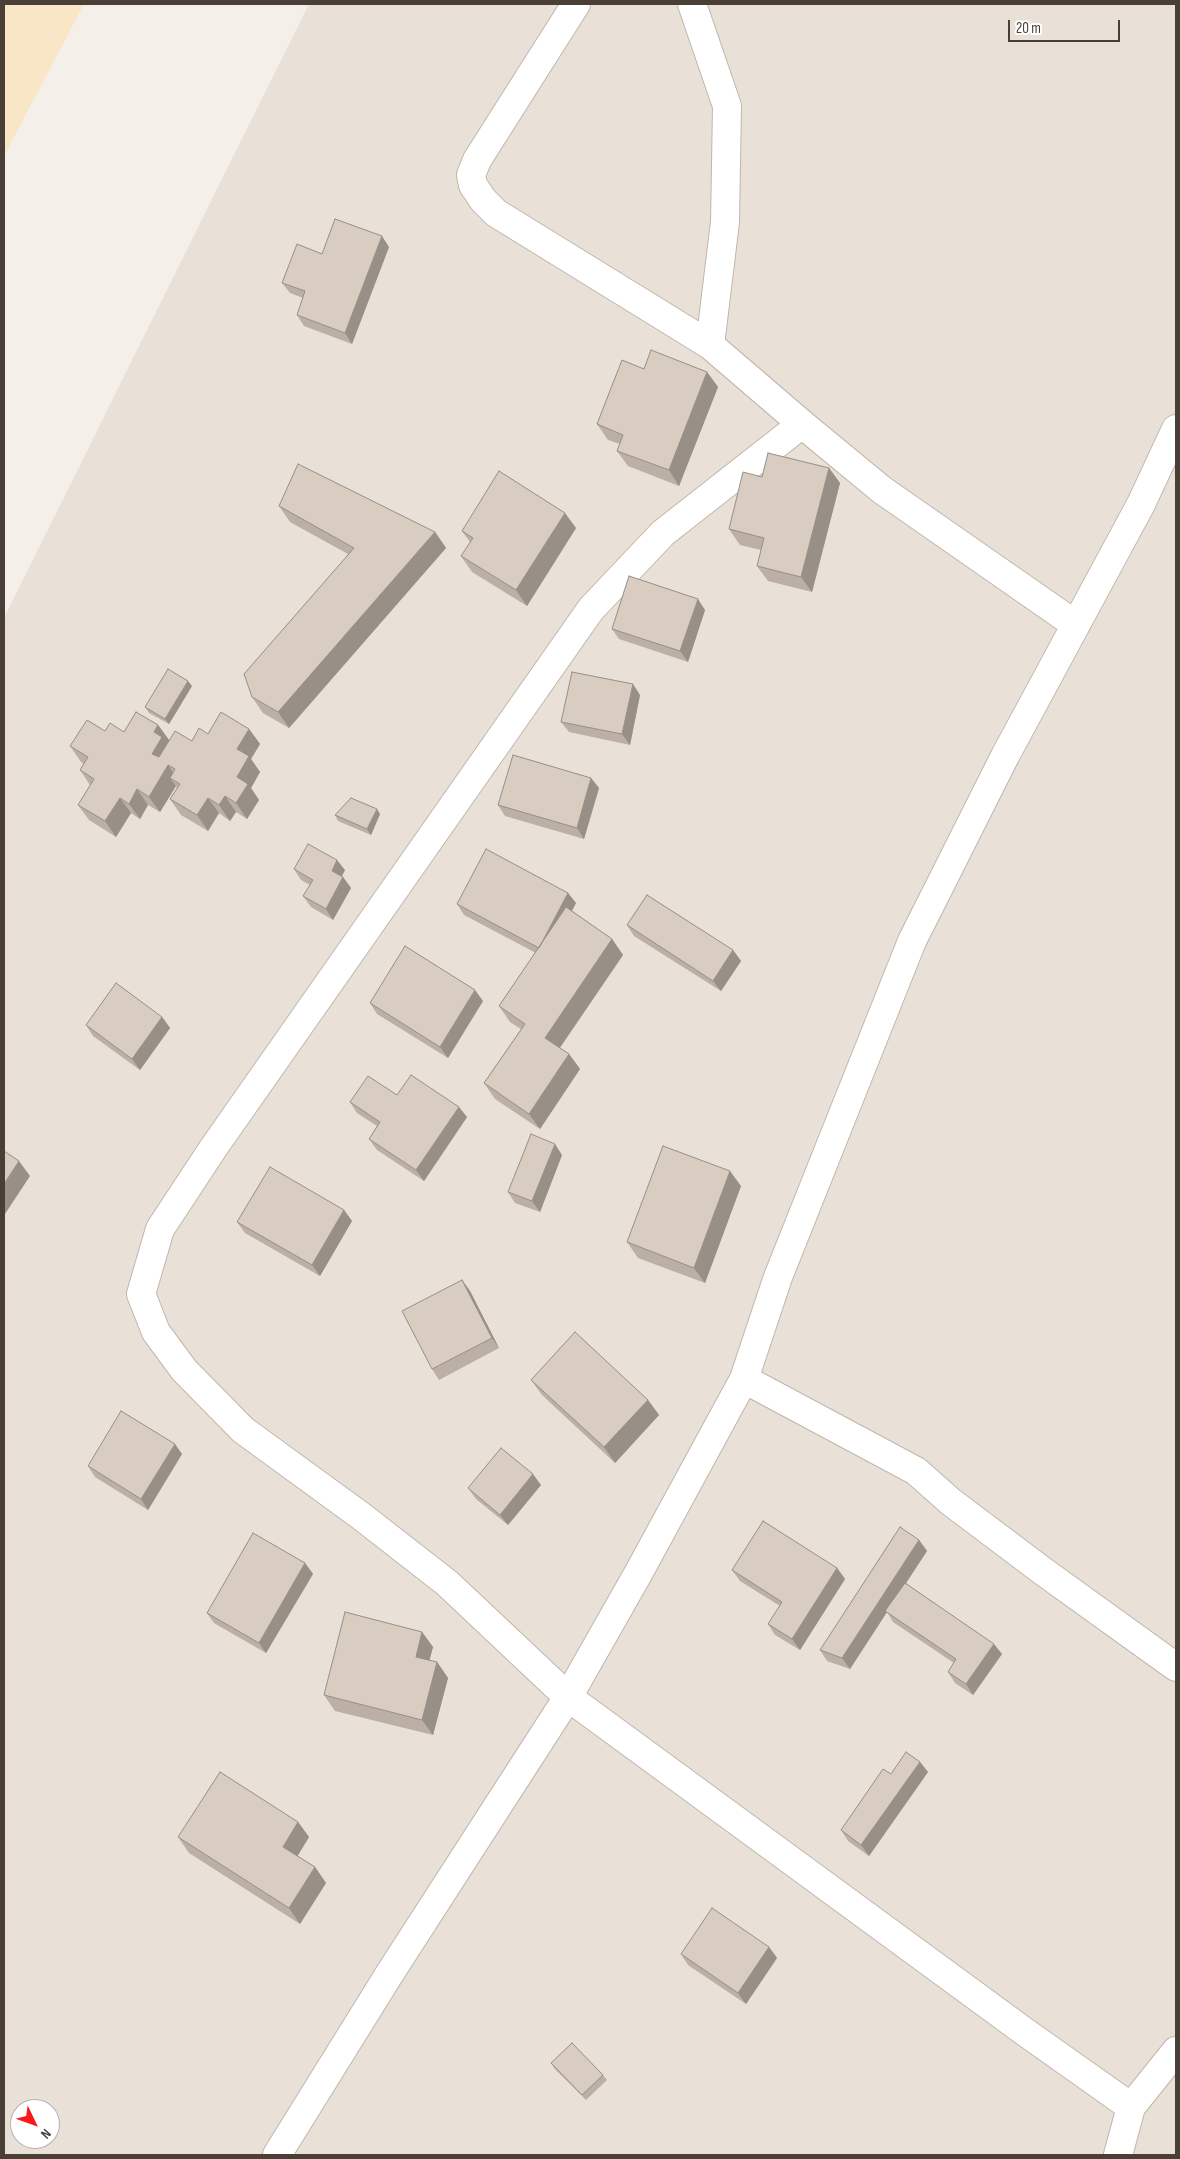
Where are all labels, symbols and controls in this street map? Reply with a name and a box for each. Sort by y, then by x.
scale bar [1010,10,1122,42]
text: 20 m [1016,19,1041,38]
north arrow [10,2099,60,2149]
text: N [37,2125,55,2142]

